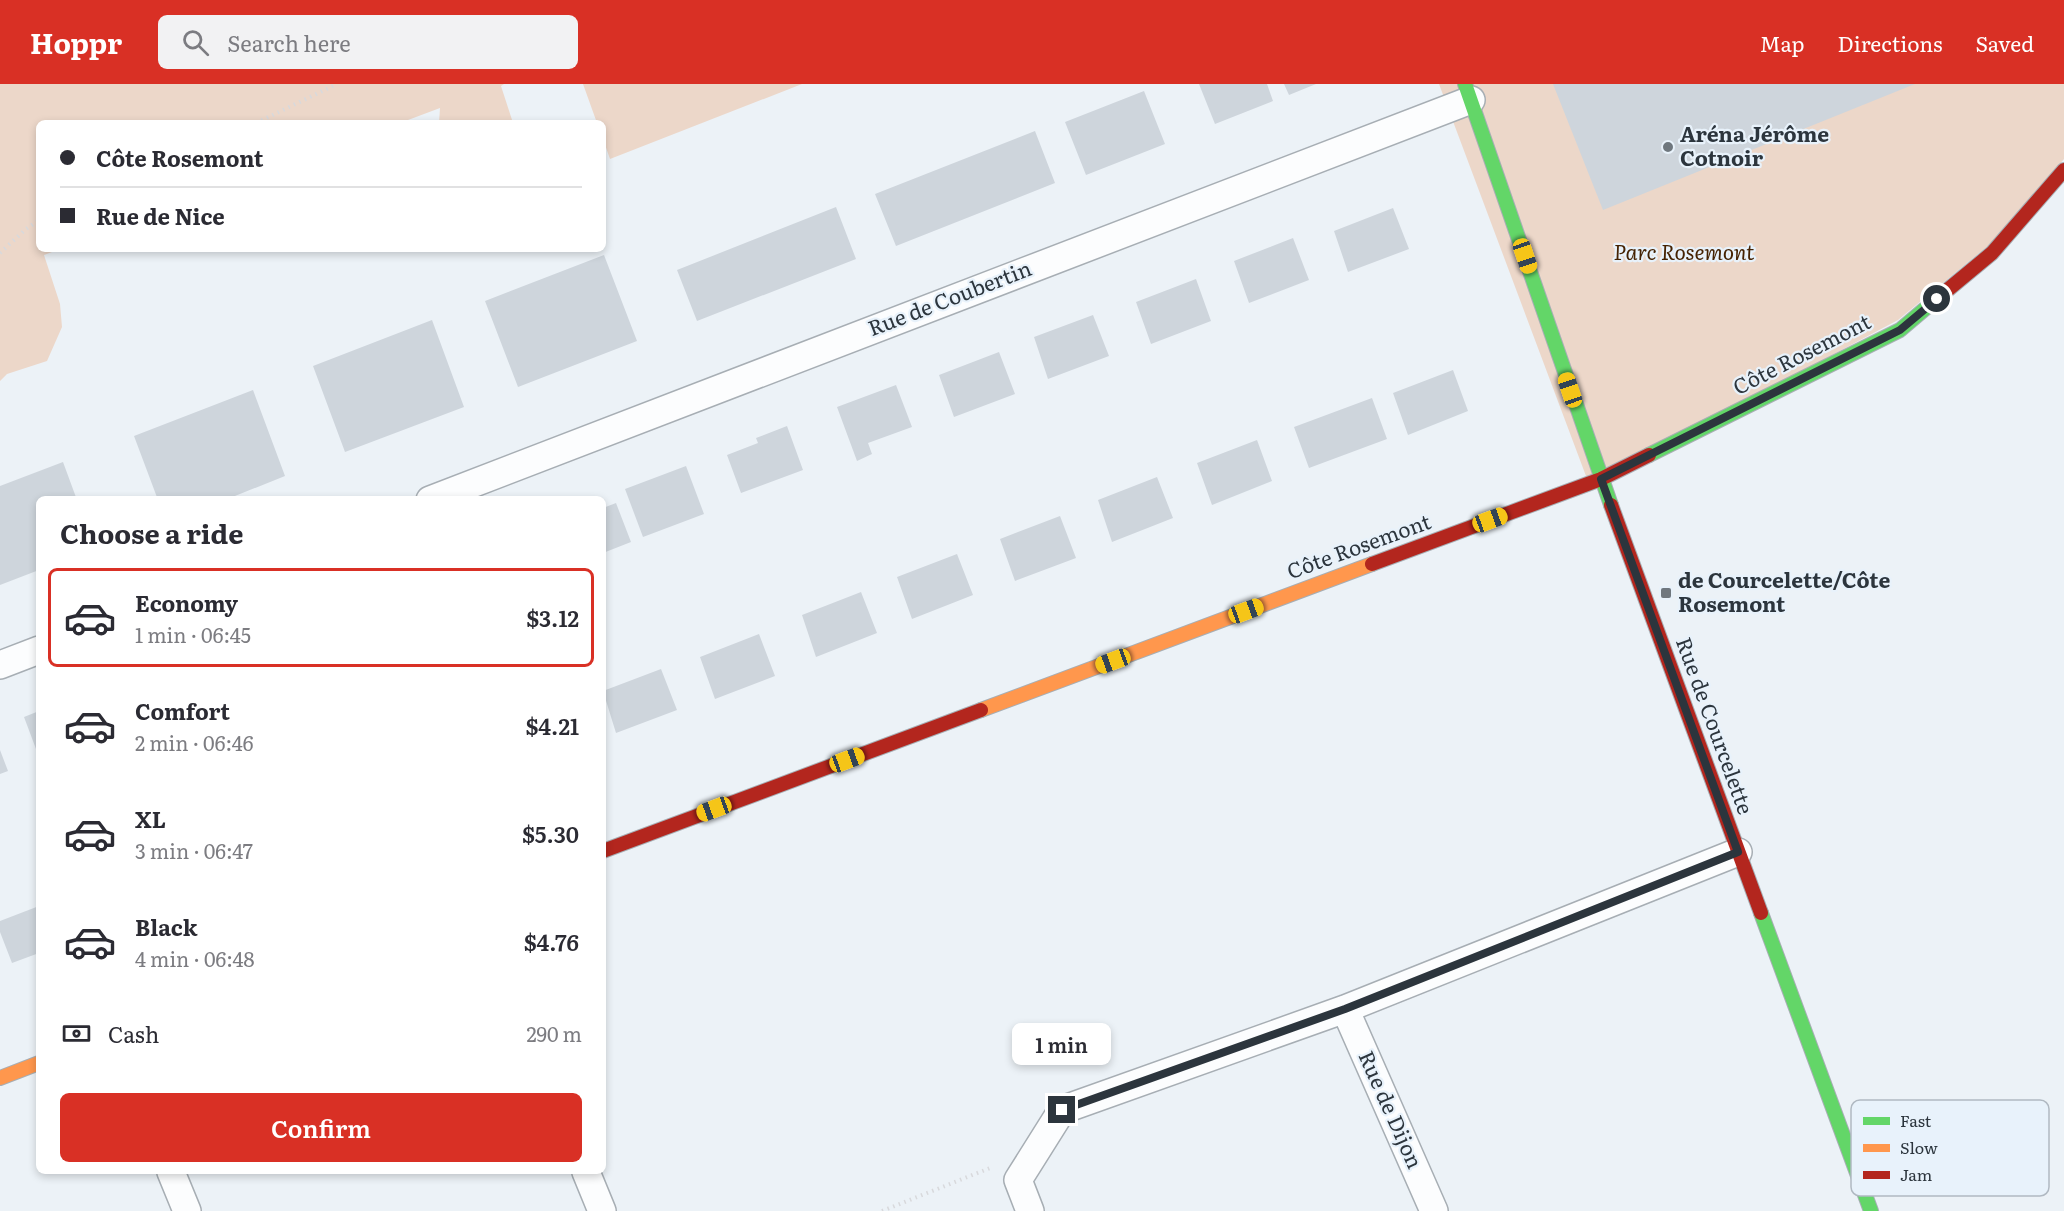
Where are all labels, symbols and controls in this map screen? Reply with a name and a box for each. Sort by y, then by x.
search box [158,15,578,69]
text: Hoppr [30,21,122,63]
icon: search [179,26,212,59]
text: Search here [227,26,351,59]
text: Map [1760,27,1805,58]
text: Directions [1838,27,1943,58]
text: Saved [1976,27,2034,58]
place label: Aréna Jérôme Cotnoir [1680,117,1829,172]
marker: Aréna Jérôme Cotnoir [1661,140,1675,154]
text: Côte Rosemont [96,141,264,174]
text: Rue de Nice [96,199,225,232]
park label: Parc Rosemont [1613,235,1755,266]
car [1511,236,1539,276]
street label: Rue de Coubertin [863,251,1035,342]
route start [1923,285,1950,312]
street label: Côte Rosemont [1727,304,1876,401]
car [1556,370,1584,410]
street label: Côte Rosemont [1282,504,1435,585]
car [1470,505,1510,535]
text: Choose a ride [60,512,243,552]
place label: de Courcelette/Côte Rosemont [1678,563,1890,618]
text: Economy [135,586,238,619]
marker: de Courcelette/Côte Rosemont [1659,586,1673,600]
icon: car [63,591,117,645]
car [1226,596,1266,626]
text: $3.12 [526,601,579,634]
text: 1 min · 06:45 [135,619,251,649]
street label: Rue de Courcelette [1670,632,1763,818]
car [1093,646,1133,676]
text: Comfort [135,694,230,727]
icon: car [63,699,117,753]
text: $4.21 [526,709,579,742]
text: 2 min · 06:46 [135,727,253,757]
car [827,745,867,775]
car [694,794,734,824]
text: XL [135,802,166,835]
icon: car [63,807,117,861]
text: $5.30 [522,817,579,850]
text: 3 min · 06:47 [135,835,253,865]
text: Black [135,910,197,943]
icon: car [63,915,117,969]
text: $4.76 [524,925,579,958]
text: 4 min · 06:48 [135,943,255,973]
icon: cash [60,1017,93,1050]
text: Cash [108,1017,159,1050]
text: 290 m [526,1018,582,1048]
callout: 1 min [1012,1023,1112,1065]
text: 1 min [1035,1029,1088,1059]
street label: Rue de Dijon [1353,1045,1432,1173]
button: Confirm [60,1093,582,1162]
route end [1048,1096,1075,1123]
legend [1851,1100,2049,1196]
text: Fast [1900,1108,1932,1132]
text: Slow [1900,1135,1938,1159]
text: Jam [1900,1162,1933,1186]

